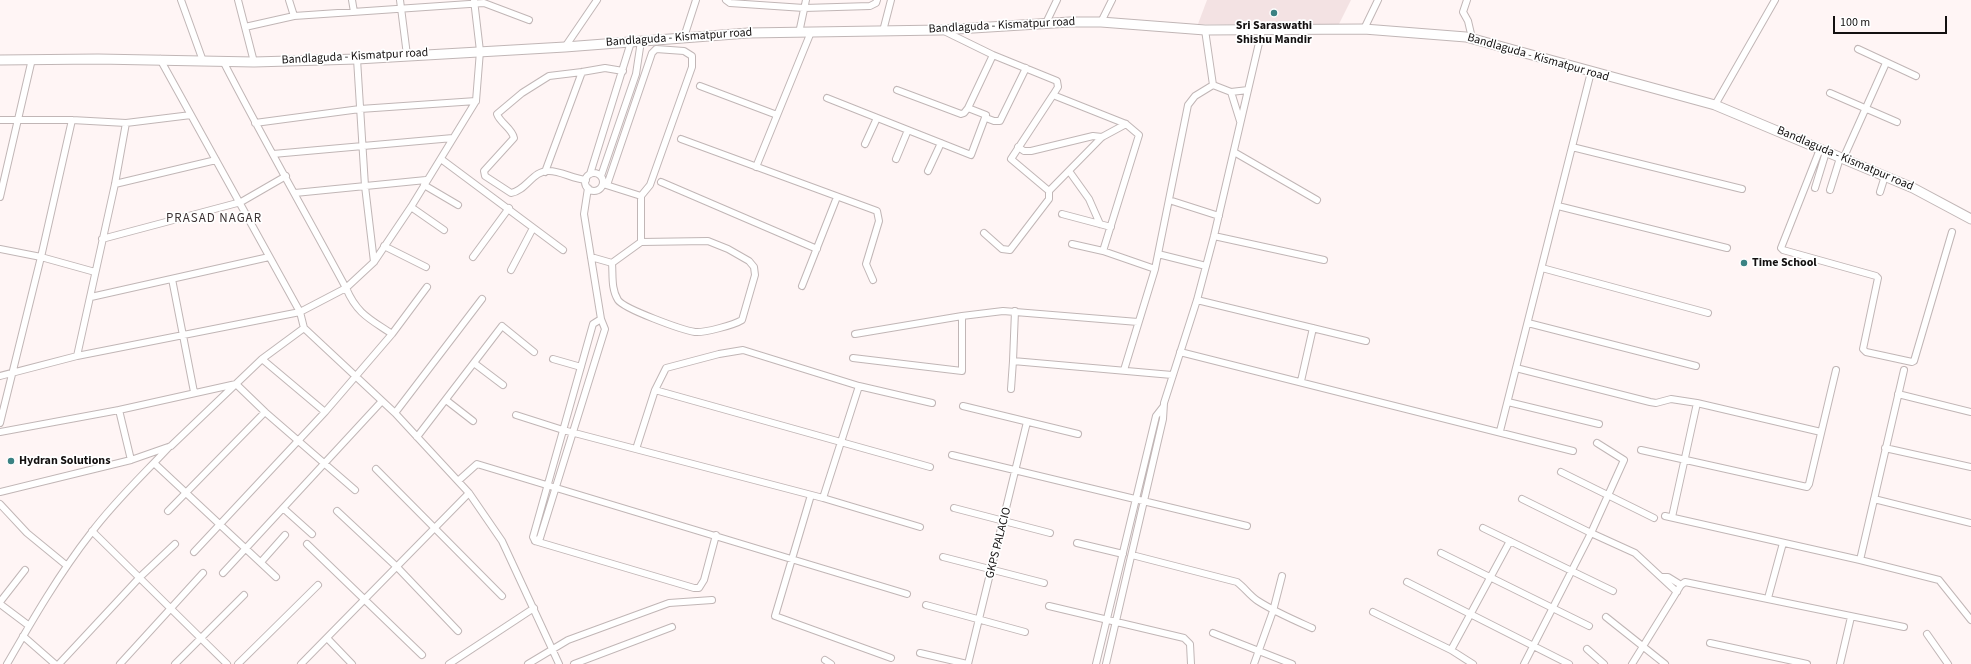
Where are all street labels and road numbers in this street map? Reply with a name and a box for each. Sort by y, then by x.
street label: Bandlaguda - Kismatpur road [928,15,1076,37]
street label: Bandlaguda - Kismatpur road [605,26,753,50]
street label: Bandlaguda - Kismatpur road [1465,31,1611,85]
street label: Bandlaguda - Kismatpur road [281,46,429,68]
street label: Bandlaguda - Kismatpur road [1775,124,1915,194]
street label: GKPS PALACIO [983,506,1015,580]

